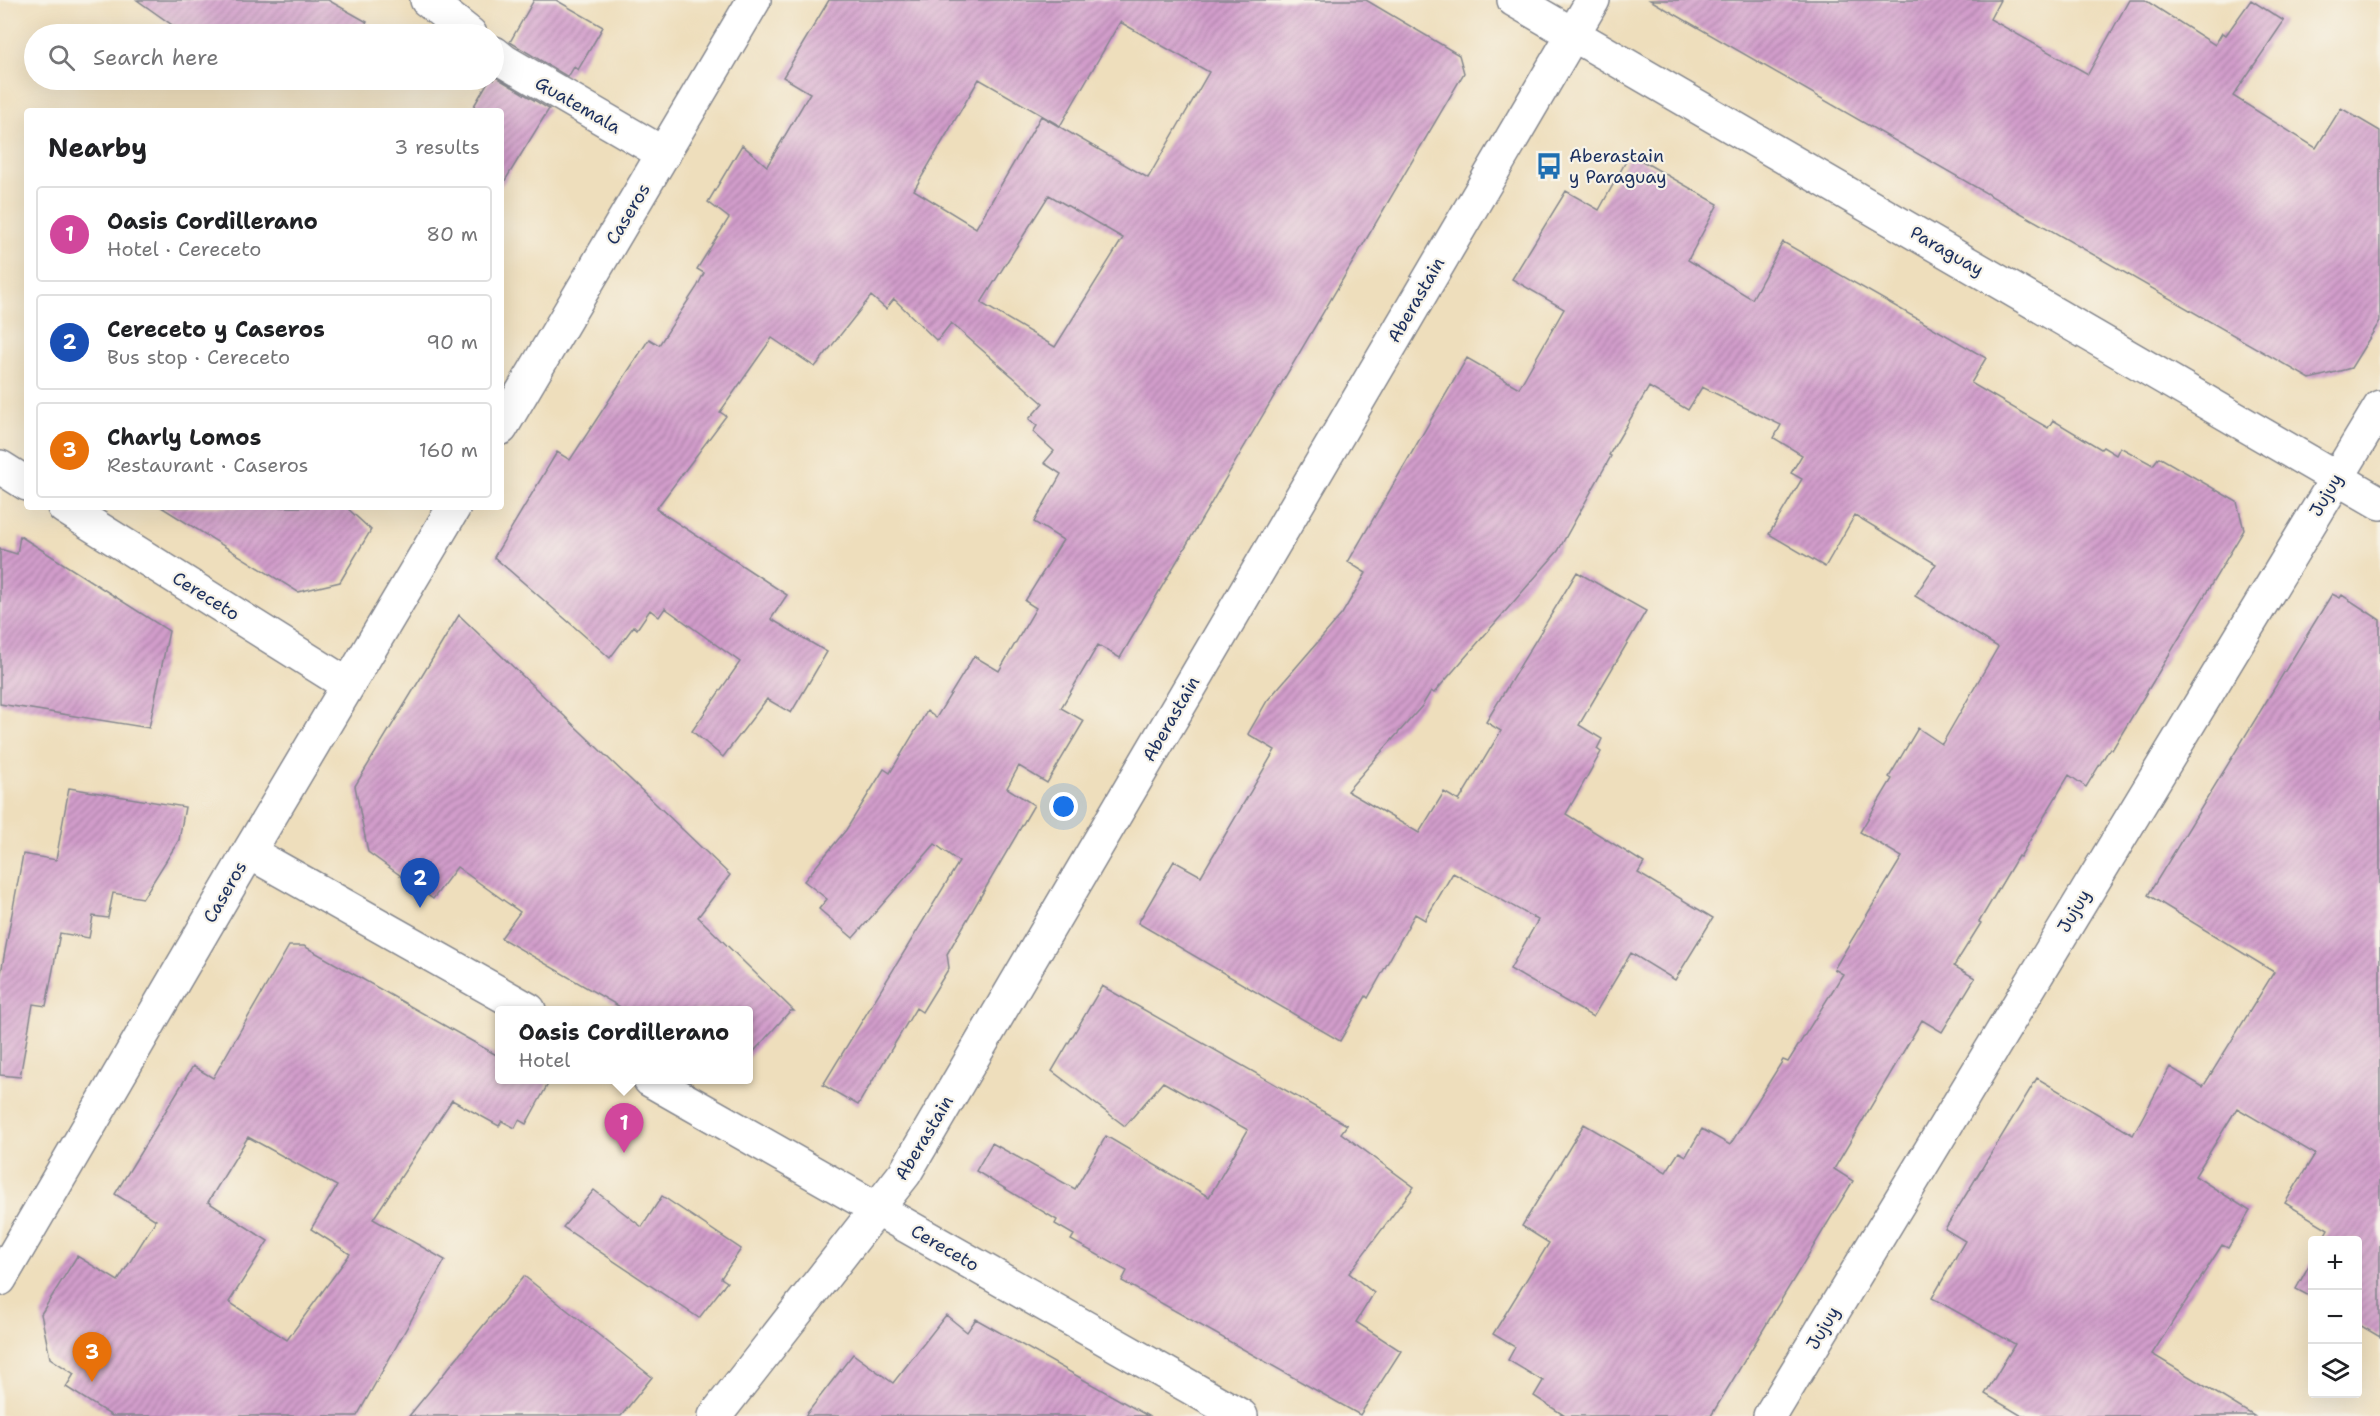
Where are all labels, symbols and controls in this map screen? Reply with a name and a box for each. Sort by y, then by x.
search box [24,24,504,90]
icon: search [45,41,78,74]
text: Search here [93,43,219,72]
street label: Guatemala [531,71,625,139]
text: Nearby [48,130,147,165]
text: 3 results [394,134,480,160]
place label: Aberastain y Paraguay [1569,144,1667,189]
bus stop icon: Aberastain y Paraguay [1534,151,1564,181]
street label: Caseros [600,179,656,249]
text: Oasis Cordillerano [107,207,318,236]
street label: Paraguay [1906,220,1988,282]
text: 1 [65,221,74,247]
text: 80 m [426,221,478,247]
text: Hotel · Cereceto [107,236,261,262]
street label: Aberastain [1382,253,1450,347]
text: Cereceto y Caseros [107,315,325,344]
text: 2 [63,329,77,355]
text: 90 m [426,329,478,355]
text: Bus stop · Cereceto [107,344,290,370]
text: Charly Lomos [107,423,261,452]
text: 3 [63,437,77,463]
text: 160 m [419,437,478,463]
text: Restaurant · Caseros [107,452,308,478]
street label: Jujuy [2304,469,2348,521]
street label: Cereceto [168,566,244,626]
street label: Aberastain [1137,672,1205,766]
your location [1049,792,1078,821]
street label: Caseros [198,857,252,927]
pin: 2 [400,858,440,908]
street label: Jujuy [2052,885,2096,937]
popup [495,1006,753,1084]
text: Oasis Cordillerano [519,1018,729,1047]
text: Hotel [519,1047,570,1073]
street label: Aberastain [889,1091,959,1185]
pin: 1 [604,1104,644,1153]
street label: Cereceto [907,1219,983,1277]
map controls [2308,1236,2362,1398]
button: + [2308,1236,2362,1290]
button: − [2308,1290,2362,1344]
street label: Jujuy [1801,1302,1845,1354]
pin: 3 [72,1332,112,1382]
button: layers [2308,1344,2362,1398]

